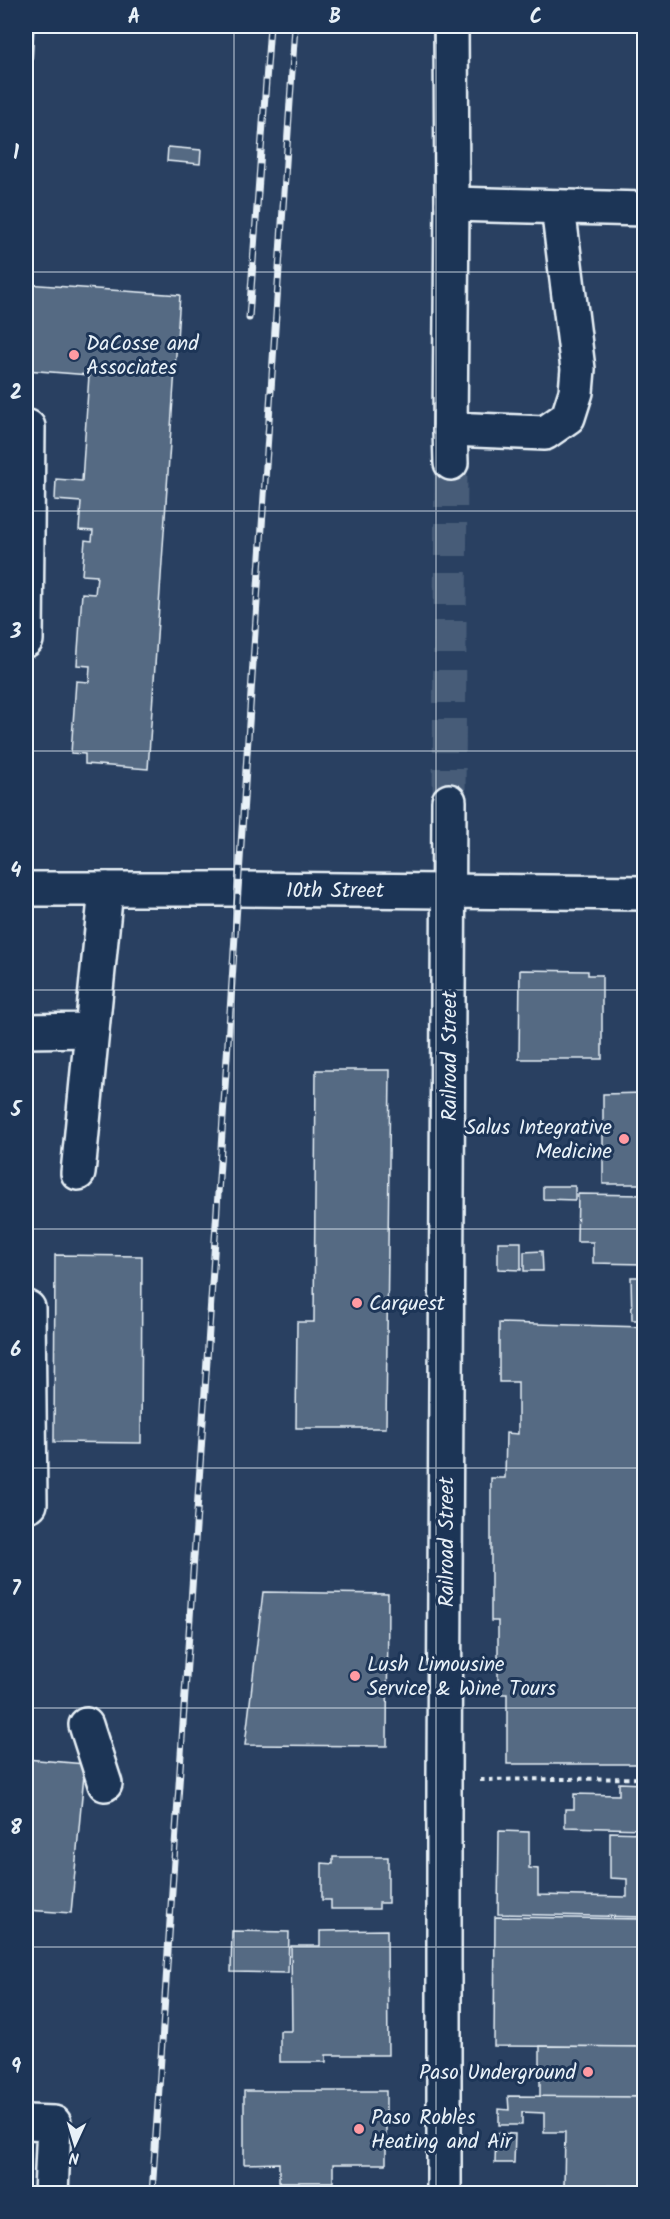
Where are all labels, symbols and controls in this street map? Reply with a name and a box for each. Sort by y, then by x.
text: A [128,2,140,34]
text: B [329,2,341,34]
text: C [530,2,542,34]
text: 1 [13,138,19,170]
place label: DaCosse and Associates [86,328,199,385]
marker: DaCosse and Associates [67,348,81,362]
text: 2 [10,378,22,410]
text: 3 [10,617,22,649]
text: 4 [11,856,22,888]
street label: 10th Street [286,875,385,908]
street label: Railroad Street [434,990,467,1121]
text: 5 [10,1095,23,1127]
place label: Salus Integrative Medicine [465,1112,613,1169]
marker: Salus Integrative Medicine [617,1132,631,1146]
place label: Carquest [369,1288,446,1321]
marker: Carquest [350,1296,364,1310]
text: 6 [11,1335,22,1367]
street label: Railroad Street [431,1476,464,1607]
text: 7 [11,1574,21,1606]
place label: Lush Limousine Service & Wine Tours [367,1649,556,1706]
marker: Lush Limousine Service & Wine Tours [348,1669,362,1683]
text: 8 [10,1813,22,1845]
text: 9 [11,2052,21,2084]
place label: Paso Underground [419,2057,577,2090]
marker: Paso Underground [581,2065,595,2079]
place label: Paso Robles Heating and Air [371,2102,513,2159]
north arrow [45,2114,105,2174]
marker: Paso Robles Heating and Air [352,2122,366,2136]
text: N [68,2145,80,2170]

